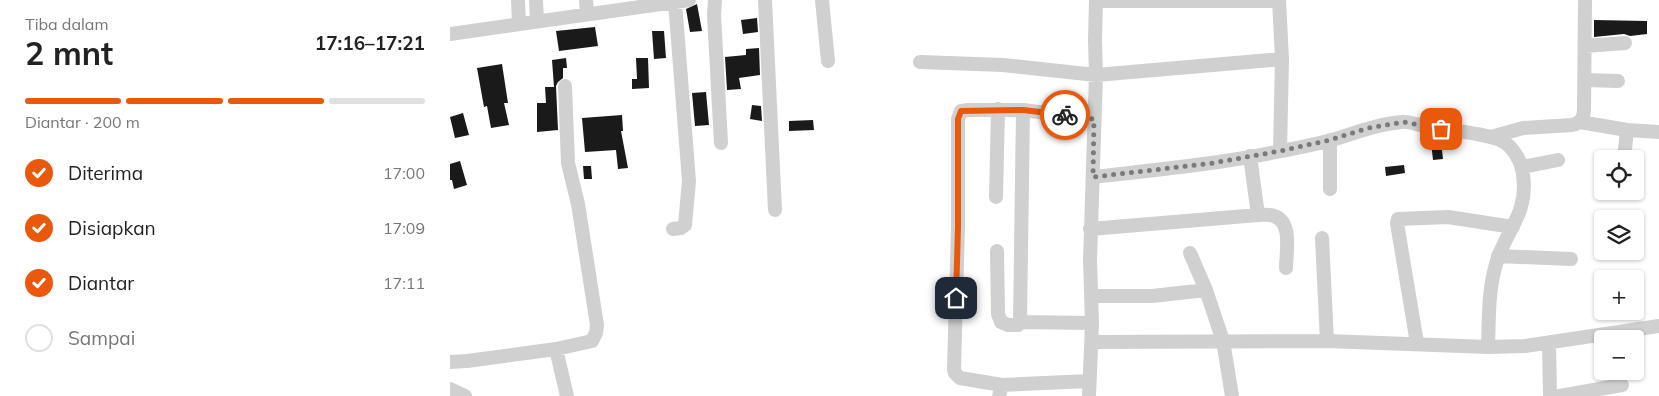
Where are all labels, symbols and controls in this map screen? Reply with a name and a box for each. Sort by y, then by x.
text: Tiba dalam [25,14,109,34]
text: 17:16–17:21 [315,31,425,55]
text: 2 mnt [25,33,113,73]
courier [1040,90,1090,140]
icon: bike [1051,101,1079,129]
pin [1420,108,1462,150]
text: Diantar · 200 m [25,112,140,132]
icon: bag [1427,115,1455,143]
map controls [1594,150,1644,380]
button: locate [1594,150,1644,200]
icon: check [25,159,53,187]
text: Diterima [68,161,143,185]
text: 17:00 [383,163,425,183]
button: layers [1594,210,1644,260]
icon: check [25,214,53,242]
text: Disiapkan [68,216,156,240]
text: 17:09 [383,218,425,238]
icon: check [25,269,53,297]
button: + [1594,270,1644,320]
text: Diantar [68,271,134,295]
text: 17:11 [383,273,425,293]
pin [935,277,977,319]
icon: home [942,284,970,312]
text: Sampai [68,326,135,350]
button: − [1594,330,1644,380]

